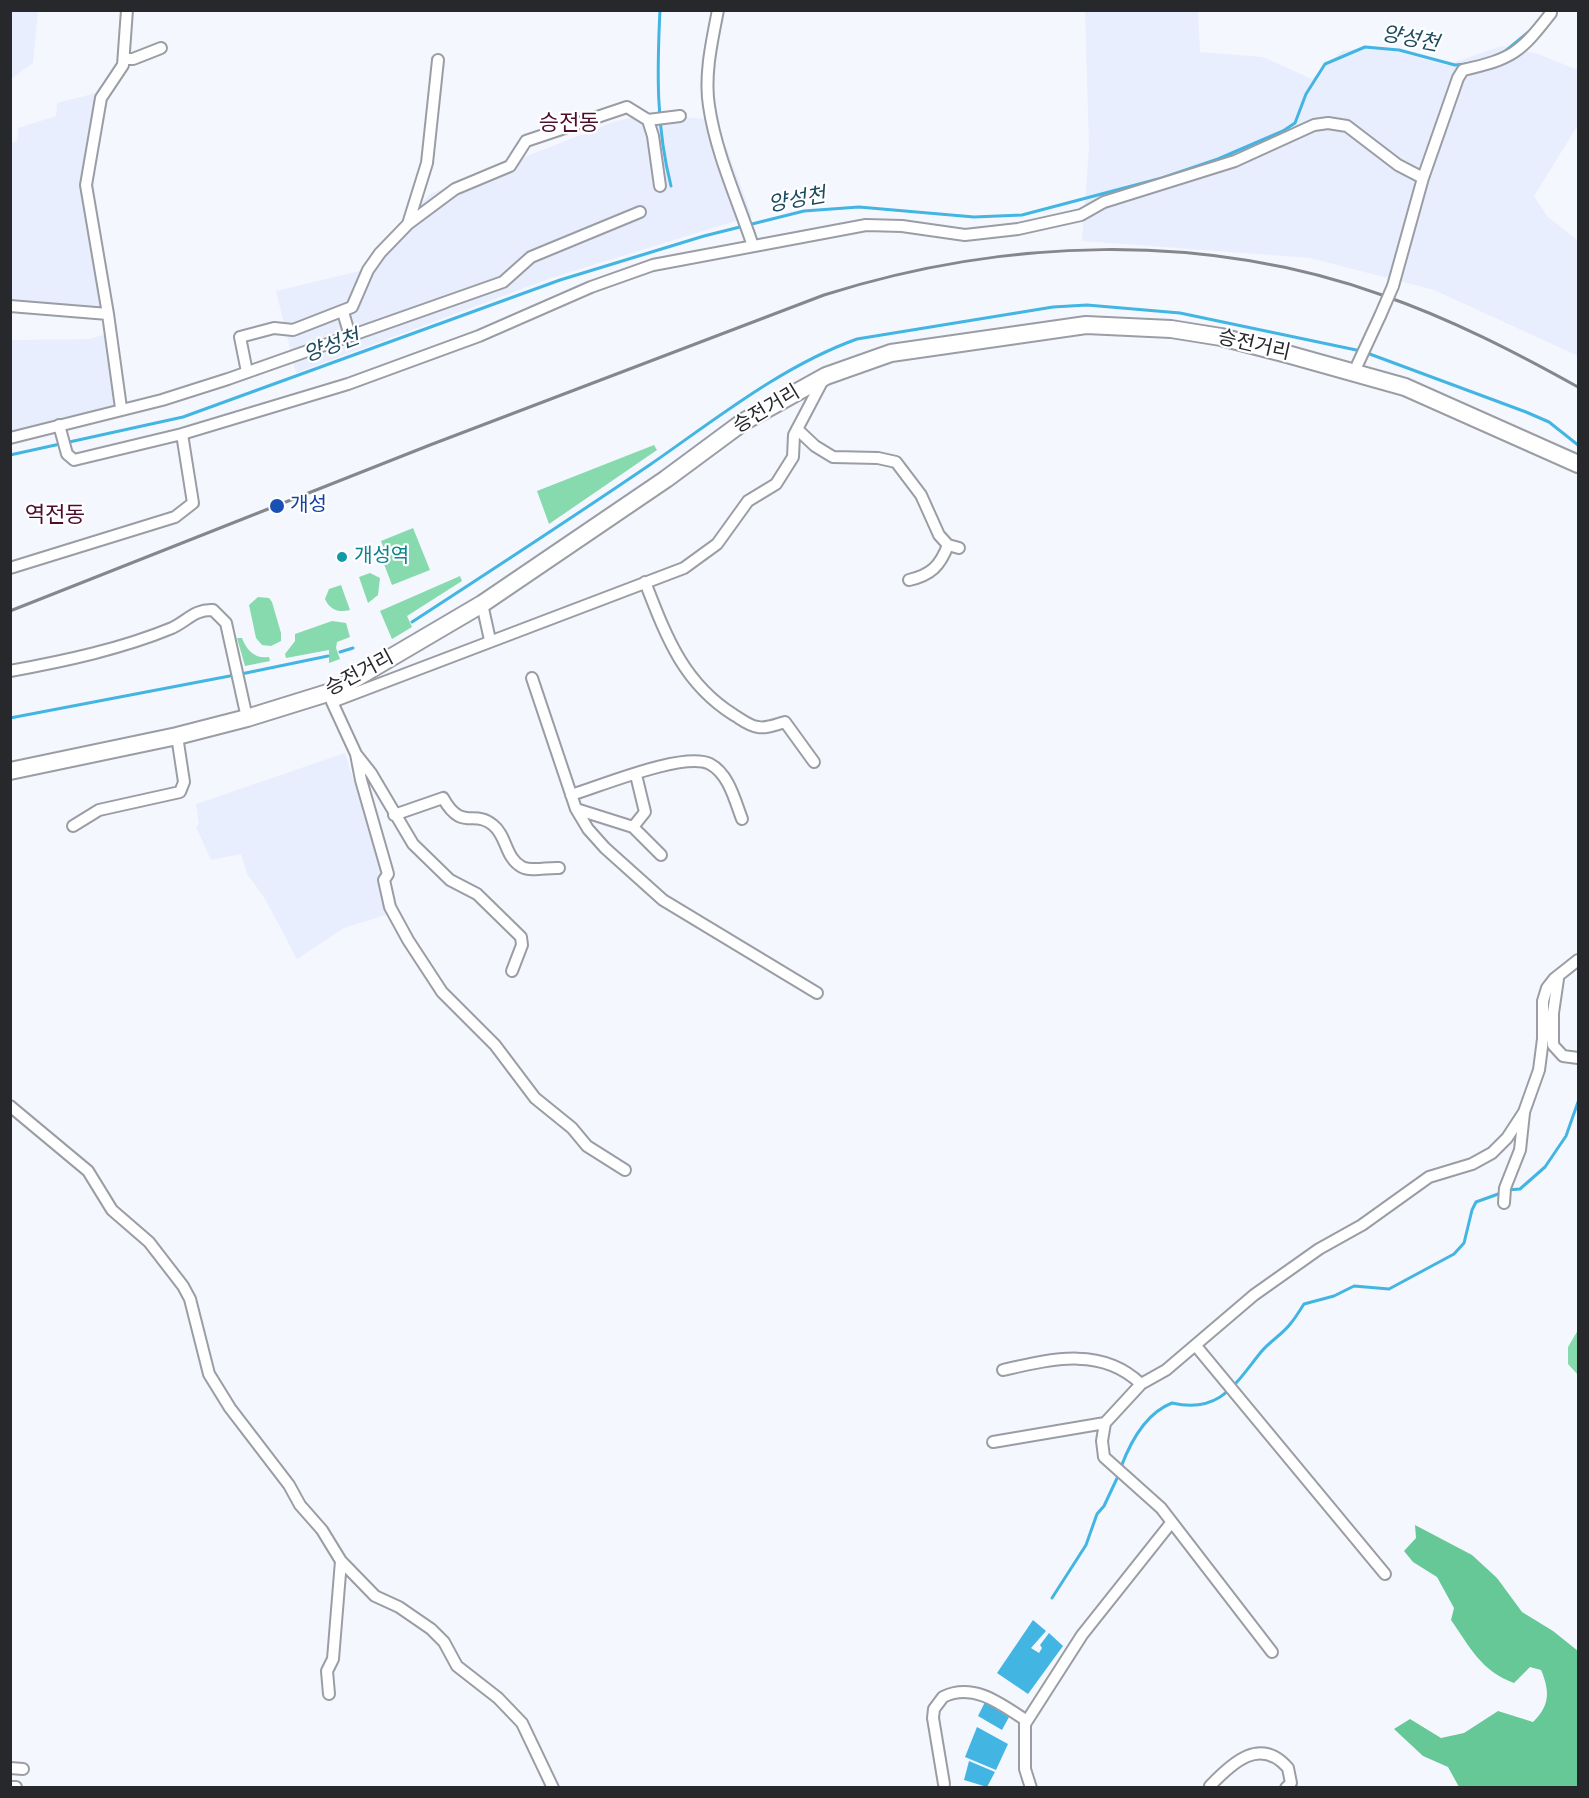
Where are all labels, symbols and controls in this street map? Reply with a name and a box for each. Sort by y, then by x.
water label: 양성천 [1379,22,1441,58]
district label: 승전동 [539,111,599,137]
water label: 양성천 [766,184,828,218]
water label: 양성천 [300,325,364,369]
street label: 승전거리 [1215,326,1293,366]
street label: 승전거리 [729,381,805,439]
place label: 개성 [290,494,327,518]
marker: 개성 [268,497,286,515]
district label: 역전동 [25,503,85,529]
place label: 개성역 [354,545,409,569]
marker: 개성역 [335,550,349,564]
street label: 승전거리 [322,646,398,702]

